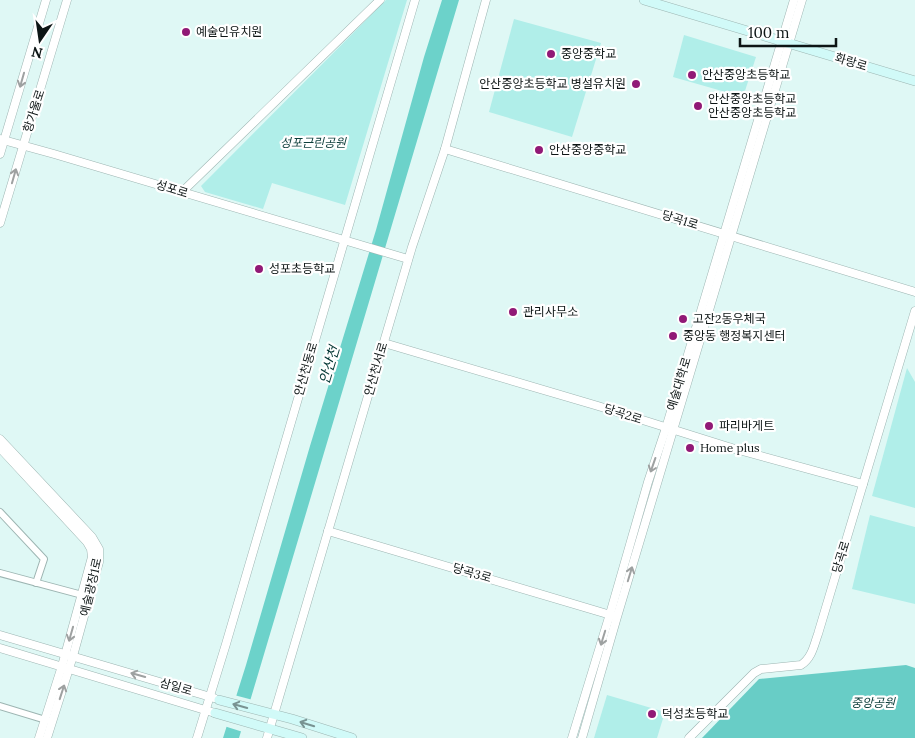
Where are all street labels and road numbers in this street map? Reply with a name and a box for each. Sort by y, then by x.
street label: 화랑로 [833,50,869,74]
street label: 항가울로 [20,88,47,134]
street label: 성포로 [154,177,190,201]
street label: 당곡1로 [660,207,700,232]
street label: 안산천동로 [291,340,320,397]
street label: 안산천서로 [361,340,390,397]
street label: 예술대학로 [663,355,694,412]
street label: 당곡2로 [602,400,644,427]
street label: 당곡로 [829,539,853,575]
street label: 예술광장1로 [77,556,105,618]
street label: 당곡3로 [451,560,493,585]
street label: 삼일로 [158,675,194,698]

